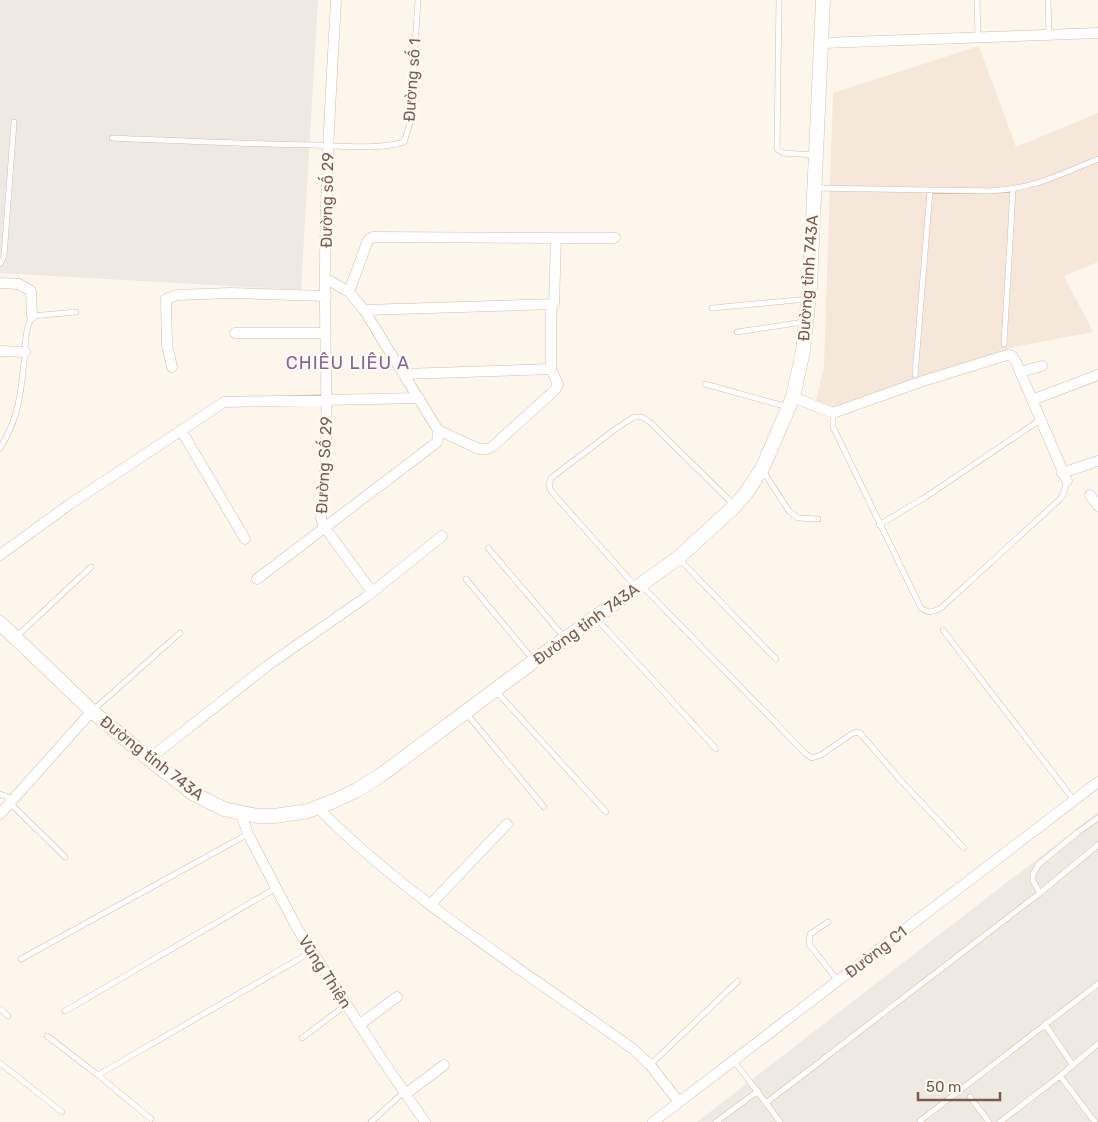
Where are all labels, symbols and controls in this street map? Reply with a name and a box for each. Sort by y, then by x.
street label: Đường số 1 [398,38,424,122]
street label: Đường số 29 [315,152,337,248]
street label: Đường tỉnh 743A [794,214,822,342]
district label: CHIÊU LIÊU A [286,352,410,374]
street label: Đường Số 29 [311,416,336,514]
street label: Đường tỉnh 743A [529,579,643,669]
street label: Đường tỉnh 743A [96,712,208,805]
street label: Đường C1 [841,922,911,982]
street label: Vũng Thiện [294,932,356,1012]
scale bar [918,1070,1000,1102]
text: 50 m [926,1078,961,1096]

